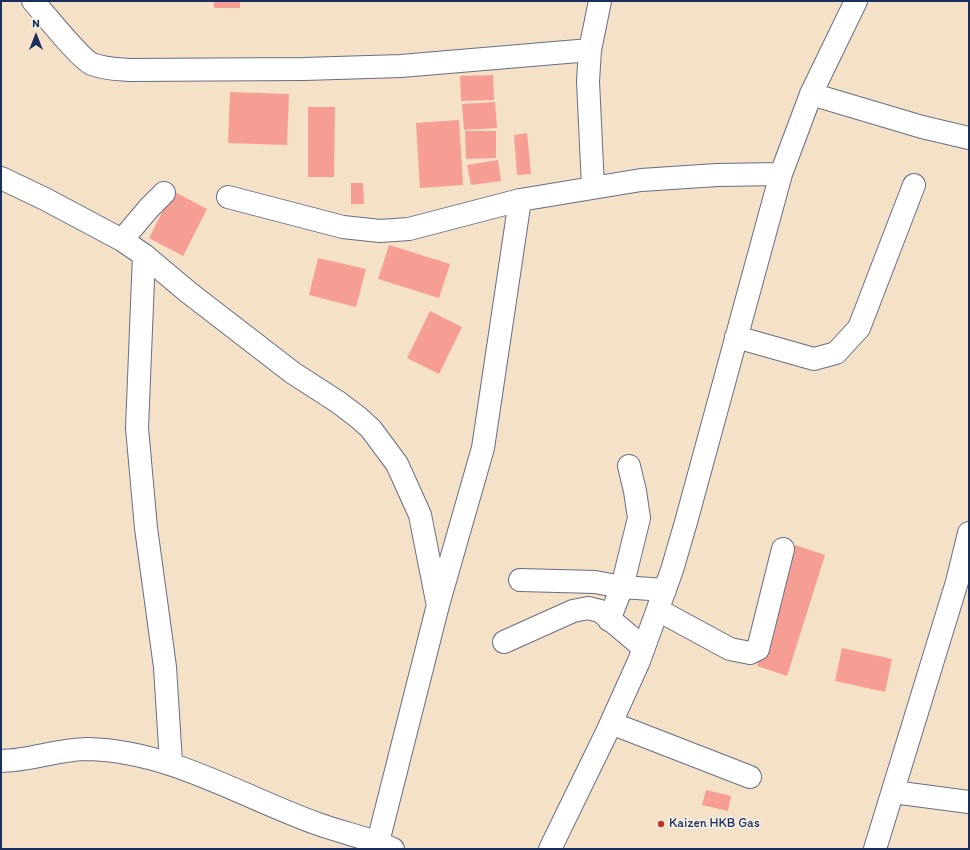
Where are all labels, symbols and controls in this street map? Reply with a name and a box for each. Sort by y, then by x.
north arrow [16,16,56,56]
text: N [32,17,40,30]
place label: Kaizen HKB Gas [669,816,760,832]
marker: Kaizen HKB Gas [656,819,666,829]

